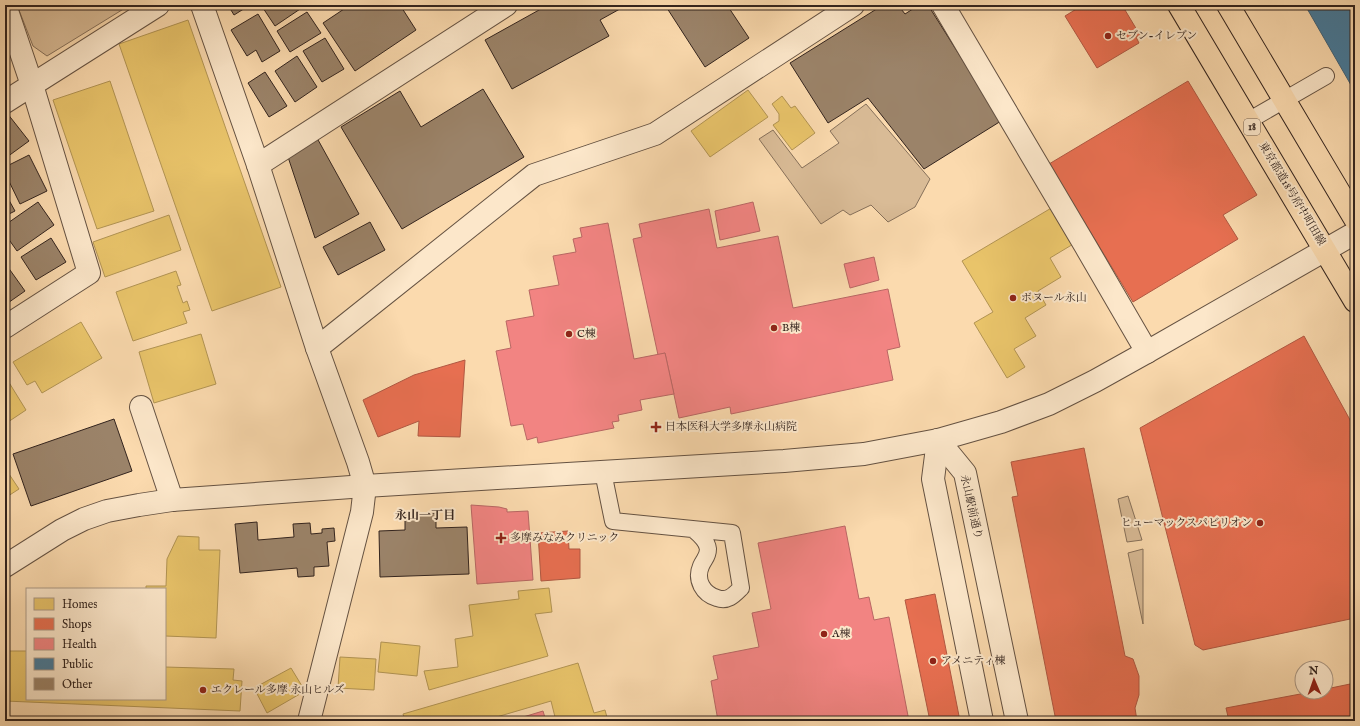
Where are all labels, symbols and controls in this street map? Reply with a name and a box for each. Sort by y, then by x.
place label: セブン-イレブン [1116,29,1197,43]
marker: セブン-イレブン [1103,31,1113,41]
road number: 18 [1244,119,1260,135]
street label: 東京都道18号府中町田線 [1256,140,1328,248]
place label: ボヌール永山 [1021,291,1087,305]
marker: ボヌール永山 [1008,293,1018,303]
place label: B棟 [782,321,800,335]
marker: B棟 [769,323,779,333]
place label: C棟 [577,327,596,341]
marker: C棟 [564,329,574,339]
place label: 日本医科大学多摩永山病院 [665,420,797,434]
marker: 日本医科大学多摩永山病院 [650,421,662,433]
street label: 永山駅前通り [957,473,985,541]
district label: 永山一丁目 [395,508,455,523]
place label: ヒューマックスパビリオン [1121,516,1252,530]
marker: ヒューマックスパビリオン [1255,518,1265,528]
place label: 多摩みなみクリニック [510,531,619,545]
marker: 多摩みなみクリニック [495,532,507,544]
legend [26,588,166,700]
text: Homes [62,597,98,612]
text: Shops [62,617,92,633]
place label: A棟 [831,627,850,641]
marker: A棟 [819,629,829,639]
text: Health [62,637,97,652]
place label: アメニティ棟 [941,654,1005,668]
marker: アメニティ棟 [928,656,938,666]
text: Public [62,657,93,672]
north arrow [1294,660,1334,700]
text: N [1308,664,1319,678]
text: Other [62,677,93,692]
place label: エクレール多摩 永山ヒルズ [211,683,345,697]
marker: エクレール多摩 永山ヒルズ [198,685,208,695]

